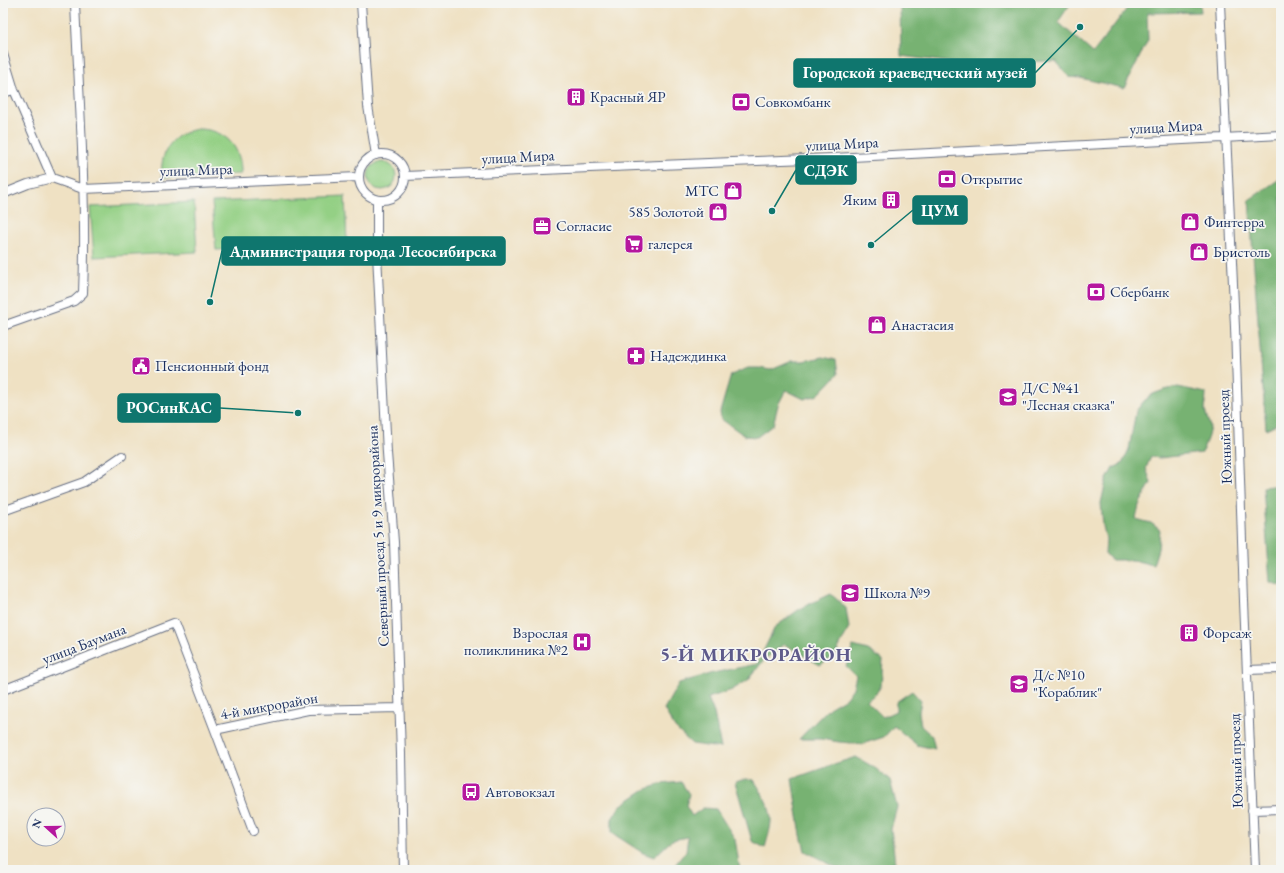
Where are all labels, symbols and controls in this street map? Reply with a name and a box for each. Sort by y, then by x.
callout: Городской краеведческий музей [794,59,1035,87]
text: Городской краеведческий музей [803,62,1028,83]
building icon: Красный ЯР [565,86,587,108]
place label: Красный ЯР [590,87,666,106]
bank icon: Совкомбанк [730,91,752,113]
place label: Совкомбанк [755,92,831,111]
street label: улица Мира [1129,115,1203,138]
street label: улица Мира [805,132,879,155]
street label: улица Мира [481,145,555,168]
callout: СДЭК [796,156,856,184]
street label: улица Мира [159,159,233,180]
text: СДЭК [804,160,849,181]
bank icon: Открытие [936,168,958,190]
place label: Открытие [961,169,1023,188]
shop icon: МТС [722,180,744,202]
place label: МТС [685,181,719,200]
building icon: Яким [880,189,902,211]
place label: Яким [841,190,878,209]
callout: ЦУМ [913,196,967,224]
text: ЦУМ [921,200,959,221]
shop icon: 585 Золотой [707,201,729,223]
place label: 585 Золотой [629,202,704,221]
shop icon: Финтерра [1179,211,1201,233]
place label: Финтерра [1204,212,1264,231]
office icon: Согласие [531,215,553,237]
place label: Согласие [556,216,612,235]
supermarket icon: галерея [623,233,645,255]
place label: галерея [648,234,693,253]
callout: Администрация города Лесосибирска [222,237,505,265]
text: Администрация города Лесосибирска [229,241,497,262]
shop icon: Бристоль [1188,241,1210,263]
place label: Бристоль [1213,242,1270,261]
bank icon: Сбербанк [1085,281,1107,303]
place label: Сбербанк [1110,282,1169,301]
shop icon: Анастасия [866,314,888,336]
place label: Анастасия [890,315,954,334]
pharmacy icon: Надеждинка [625,345,647,367]
place label: Надеждинка [650,346,727,365]
public building icon: Пенсионный фонд [130,355,152,377]
place label: Пенсионный фонд [155,356,269,375]
place label: Д/С №41 "Лесная сказка" [1022,378,1115,414]
school or university icon: Д/С №41 "Лесная сказка" [997,386,1019,408]
street label: Южный проезд [1213,389,1236,485]
callout: РОСинКАС [118,394,220,422]
text: РОСинКАС [126,397,212,418]
street label: Северный проезд 5 и 9 микрорайона [362,425,393,647]
school or university icon: Школа №9 [839,582,861,604]
place label: Школа №9 [864,583,930,602]
street label: улица Баумана [39,619,128,668]
building icon: Форсаж [1178,622,1200,644]
place label: Взрослая поликлиника №2 [464,623,569,659]
place label: Форсаж [1203,623,1252,642]
hospital icon: Взрослая поликлиника №2 [571,631,593,653]
district label: 5-Й МИКРОРАЙОН [660,642,852,667]
place label: Д/с №10 "Кораблик" [1033,665,1102,701]
school or university icon: Д/с №10 "Кораблик" [1008,673,1030,695]
street label: 4-й микрорайон [219,688,319,723]
street label: Южный проезд [1224,713,1247,809]
bus stop icon: Автовокзал [460,781,482,803]
place label: Автовокзал [484,782,555,801]
north arrow [26,807,66,847]
text: N [29,817,45,830]

